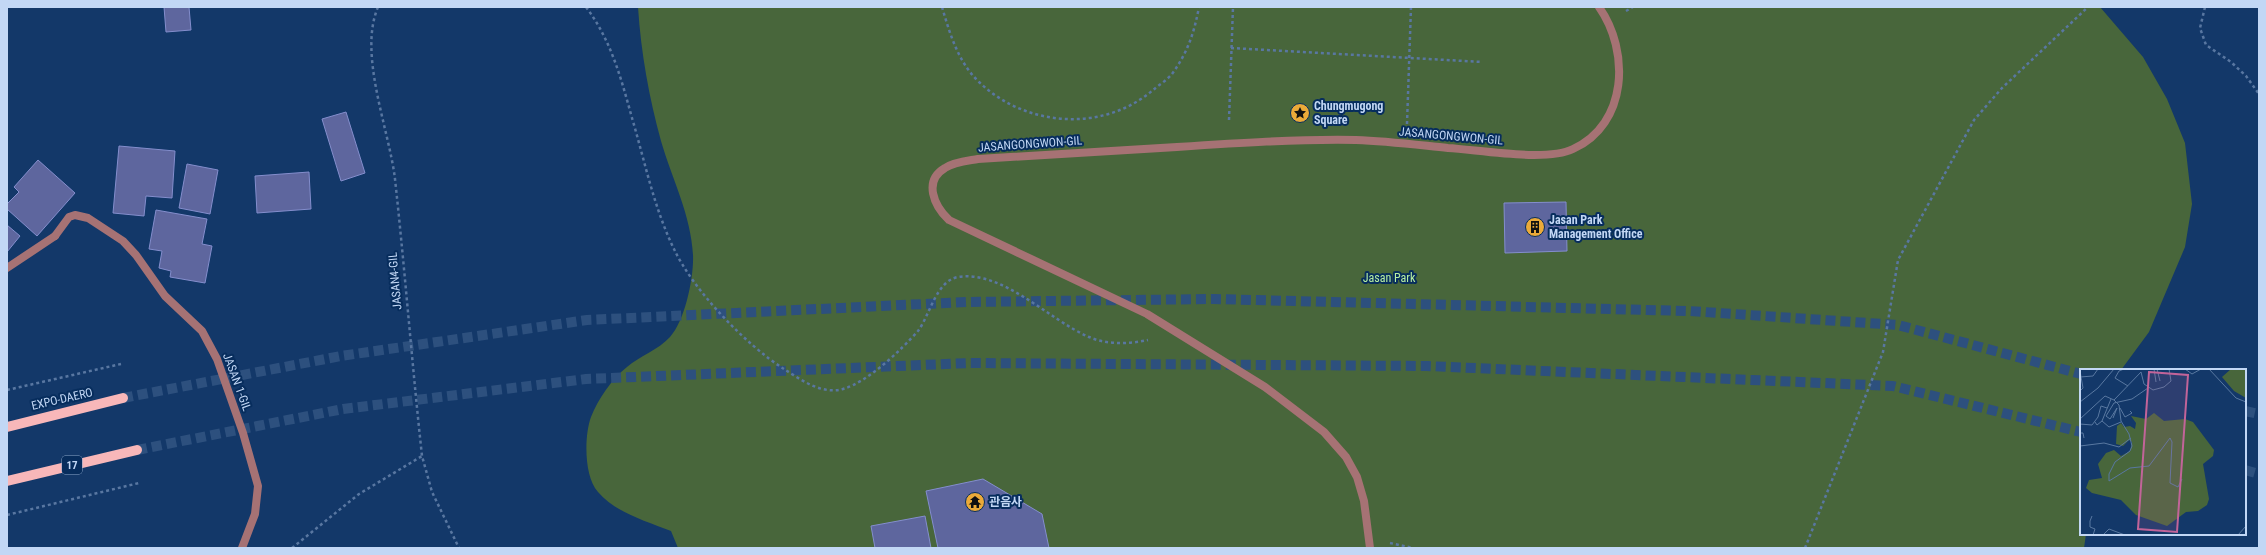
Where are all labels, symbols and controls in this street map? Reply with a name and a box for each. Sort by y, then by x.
place label: Chungmugong Square [1314,99,1383,127]
place icon: Chungmugong Square [1289,102,1311,124]
street label: JASANGONGWON-GIL [1398,124,1504,148]
street label: JASANGONGWON-GIL [977,133,1083,155]
place label: Jasan Park Management Office [1549,213,1643,241]
building icon: Jasan Park Management Office [1524,216,1546,238]
street label: JASAN4-GIL [385,251,404,310]
park label: Jasan Park [1363,271,1416,285]
street label: JASAN 1-GIL [220,351,254,413]
inset map [2080,369,2246,535]
street label: EXPO-DAERO [30,385,94,413]
road number: 17 [62,456,82,474]
temple icon: 관음사 [964,491,986,513]
place label: 관음사 [989,495,1022,509]

